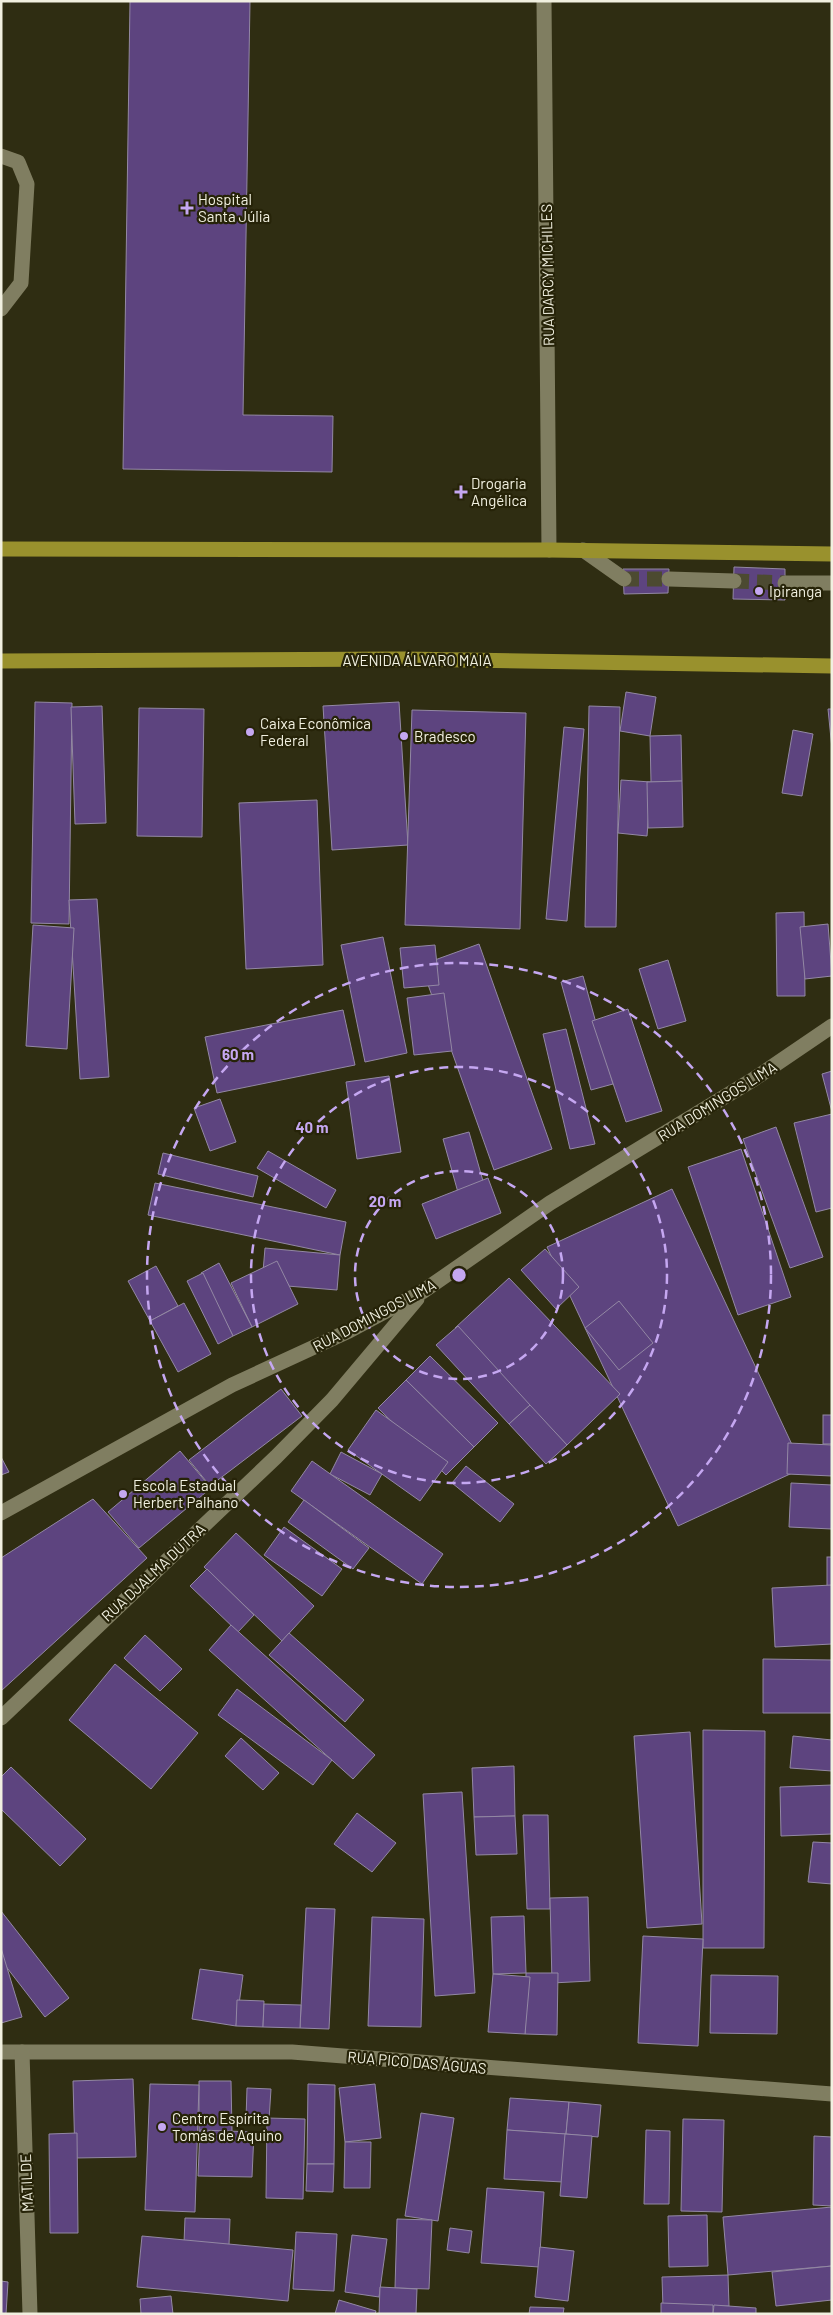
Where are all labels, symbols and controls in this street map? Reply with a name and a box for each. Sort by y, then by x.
place label: Hospital Santa Júlia [198,190,270,225]
marker: Hospital Santa Júlia [180,201,194,215]
street label: RUA DARCY MICHILES [537,204,557,346]
place label: Drogaria Angélica [471,474,527,509]
marker: Drogaria Angélica [455,486,467,498]
place label: Ipiranga [769,582,822,600]
marker: Ipiranga [753,585,765,597]
street label: AVENIDA ÁLVARO MAIA [342,651,492,669]
place label: Caixa Econômica Federal [260,714,371,749]
marker: Caixa Econômica Federal [244,726,256,738]
place label: Bradesco [414,727,476,745]
marker: Bradesco [398,730,410,742]
text: 60 m [222,1045,254,1063]
street label: RUA DOMINGOS LIMA [654,1057,780,1145]
text: 40 m [295,1118,329,1136]
text: 20 m [369,1192,401,1210]
centre of rings [450,1266,468,1284]
street label: RUA DOMINGOS LIMA [309,1275,439,1355]
place label: Escola Estadual Herbert Palhano [133,1476,238,1511]
marker: Escola Estadual Herbert Palhano [117,1488,129,1500]
street label: RUA DJALMA DUTRA [97,1519,209,1625]
street label: RUA PICO DAS ÁGUAS [347,2047,487,2077]
place label: Centro Espírita Tomás de Aquino [172,2109,282,2144]
marker: Centro Espírita Tomás de Aquino [156,2121,168,2133]
street label: MATILDE [16,2154,36,2212]

